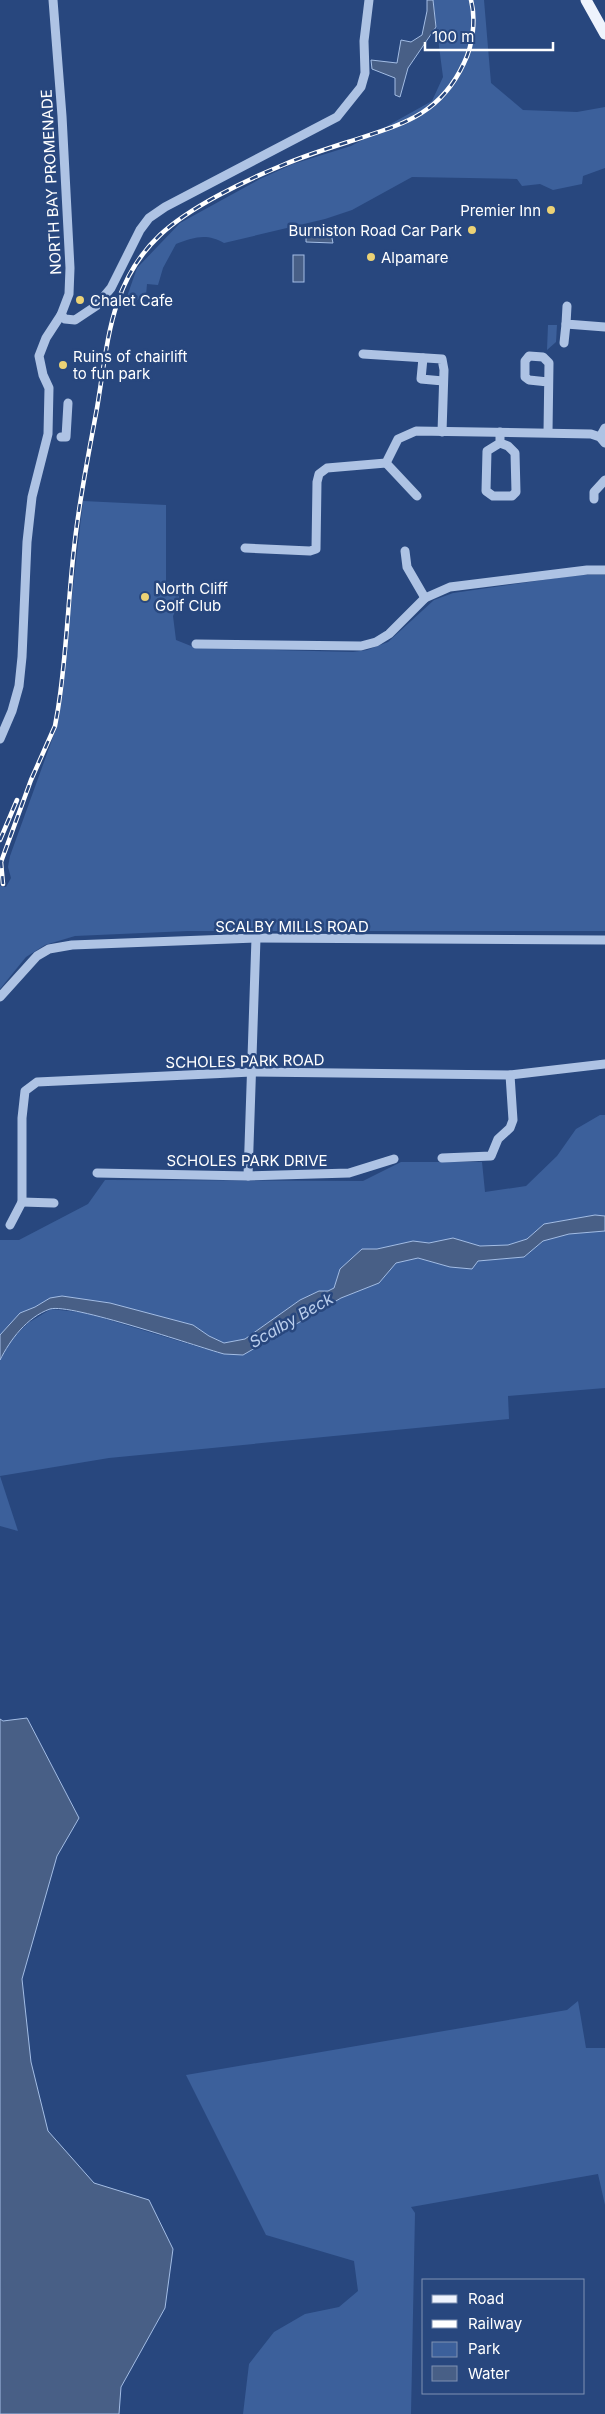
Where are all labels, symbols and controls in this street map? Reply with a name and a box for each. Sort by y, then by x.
scale bar [425,20,552,52]
text: 100 m [432,27,474,46]
street label: NORTH BAY PROMENADE [37,89,65,275]
place label: Premier Inn [460,201,541,220]
marker: Premier Inn [545,204,557,216]
place label: Burniston Road Car Park [288,221,463,240]
marker: Burniston Road Car Park [466,224,478,236]
place label: Alpamare [381,248,448,267]
marker: Alpamare [365,251,377,263]
place label: Chalet Cafe [90,291,173,310]
marker: Chalet Cafe [74,294,86,306]
place label: Ruins of chairlift to fun park [73,347,188,383]
marker: Ruins of chairlift to fun park [57,359,69,371]
place label: North Cliff Golf Club [155,579,228,615]
marker: North Cliff Golf Club [139,591,151,603]
street label: SCALBY MILLS ROAD [215,917,369,936]
street label: SCHOLES PARK ROAD [165,1050,325,1072]
street label: SCHOLES PARK DRIVE [166,1151,328,1170]
water label: Scalby Beck [245,1288,337,1352]
legend [422,2279,585,2394]
text: Road [468,2289,504,2308]
text: Railway [468,2314,523,2333]
text: Park [468,2339,501,2358]
text: Water [468,2364,510,2383]

